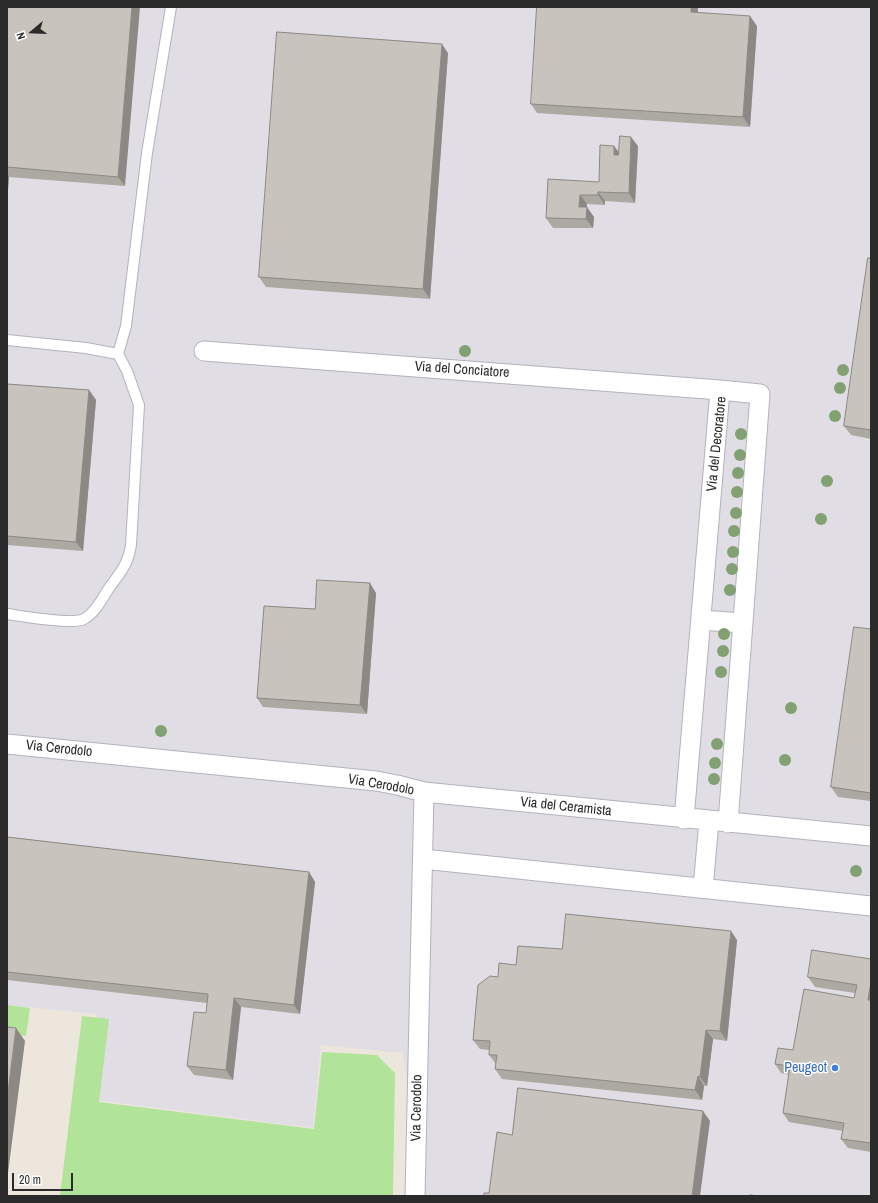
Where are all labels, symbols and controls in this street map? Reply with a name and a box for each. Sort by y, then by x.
north arrow [12,12,52,52]
text: N [13,31,28,41]
street label: Via del Conciatore [414,358,510,382]
street label: Via del Decoratore [704,396,730,492]
street label: Via Cerodolo [25,737,93,761]
street label: Via Cerodolo [347,771,415,799]
street label: Via del Ceramista [520,794,612,820]
place label: Peugeot [784,1060,827,1076]
marker: Peugeot [830,1063,840,1073]
street label: Via Cerodolo [408,1074,426,1142]
scale bar [14,1165,75,1191]
text: 20 m [19,1172,41,1188]

